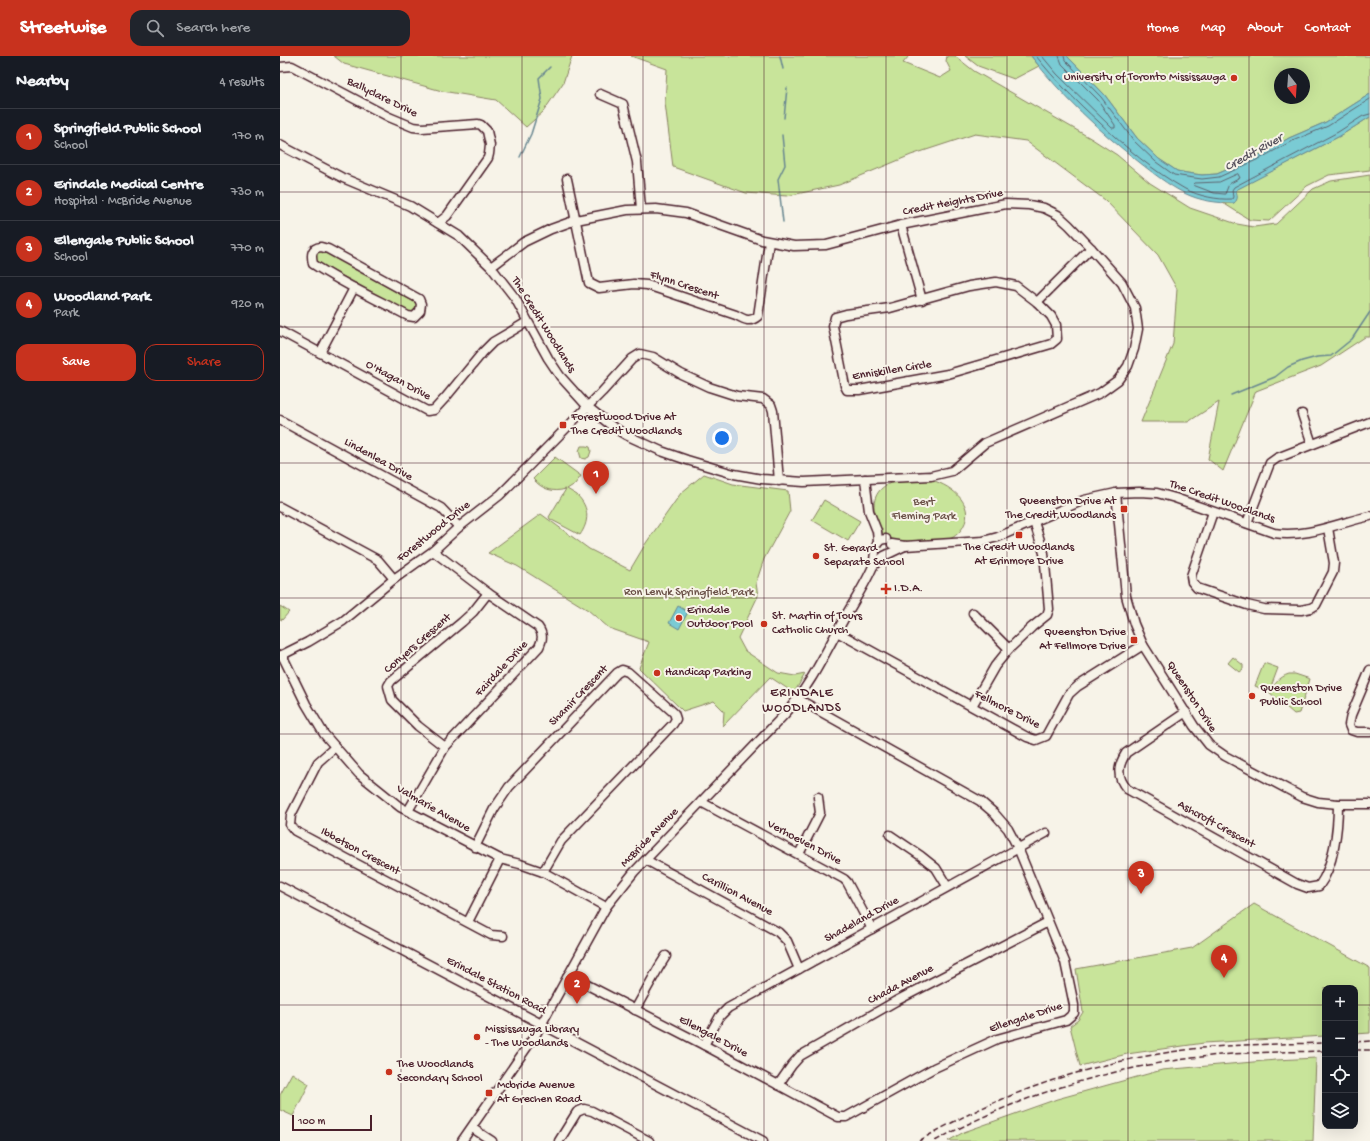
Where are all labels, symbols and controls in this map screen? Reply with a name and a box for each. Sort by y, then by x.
search box [130,10,410,46]
text: Streetwise [20,17,106,40]
icon: search [144,17,166,39]
text: Search here [176,19,250,37]
text: Home [1147,20,1179,37]
text: Map [1201,20,1225,37]
text: About [1247,20,1283,37]
text: Contact [1305,20,1350,37]
north arrow [1274,68,1310,104]
place label: University of Toronto Mississauga [1064,71,1226,85]
text: Nearby [16,72,69,92]
marker: University of Toronto Mississauga [1229,73,1239,83]
street label: Ballyclare Drive [344,74,420,121]
text: 4 results [220,75,264,90]
text: Springfield Public School [54,120,201,138]
text: 1 [26,129,32,144]
text: 170 m [232,129,264,144]
water label: Credit River [1222,130,1288,175]
text: School [54,138,88,153]
text: Erindale Medical Centre [54,176,203,194]
text: 2 [26,185,32,200]
text: 730 m [231,185,264,200]
street label: Credit Heights Drive [902,186,1005,220]
text: Hospital · McBride Avenue [54,194,192,209]
text: Ellengale Public School [54,232,194,250]
text: 3 [26,241,32,256]
text: 770 m [231,241,264,256]
text: School [54,250,88,265]
street label: Flynn Crescent [647,268,721,304]
street label: The Credit Woodlands [507,274,579,376]
text: Woodland Park [54,288,151,306]
text: 4 [26,297,32,312]
text: 920 m [231,297,264,312]
text: Park [54,306,79,321]
button: Save [16,344,136,381]
button: Share [144,344,264,381]
street label: O'Hagan Drive [363,358,434,404]
street label: Enniskillen Circle [851,358,933,384]
place label: Forestwood Drive At The Credit Woodlands [570,411,682,439]
marker: Forestwood Drive At The Credit Woodlands [558,420,568,430]
your location [712,428,732,448]
street label: Lindenlea Drive [341,435,415,485]
pin: 1 [583,461,609,494]
street label: The Credit Woodlands [1167,477,1277,527]
place label: Queenston Drive At The Credit Woodlands [1004,495,1117,523]
park label: Bert Fleming Park [891,496,958,524]
street label: Forestwood Drive [394,498,474,566]
marker: Queenston Drive At The Credit Woodlands [1119,504,1129,514]
marker: The Credit Woodlands At Erinmore Drive [1014,530,1024,540]
place label: The Credit Woodlands At Erinmore Drive [963,541,1075,569]
place label: St. Gerard Separate School [824,542,905,570]
marker: St. Gerard Separate School [811,551,821,561]
place label: I.D.A. [894,582,923,596]
marker: I.D.A. [881,584,891,594]
park label: Ron Lenyk Springfield Park [624,586,756,600]
place label: Erindale Outdoor Pool [687,604,753,632]
street label: Conyers Crescent [382,610,455,677]
place label: St. Martin of Tours Catholic Church [772,610,863,638]
marker: Erindale Outdoor Pool [674,613,684,623]
marker: St. Martin of Tours Catholic Church [759,619,769,629]
place label: Queenston Drive At Fellmore Drive [1039,626,1127,654]
marker: Queenston Drive At Fellmore Drive [1129,635,1139,645]
street label: Fairdale Drive [472,638,532,701]
street label: Queenston Drive [1163,659,1220,736]
street label: Shamir Crescent [546,662,612,729]
place label: Handicap Parking [665,666,752,680]
marker: Handicap Parking [652,668,662,678]
place label: Queenston Drive Public School [1259,682,1343,710]
district label: ERINDALE WOODLANDS [762,686,842,716]
street label: Fellmore Drive [971,687,1043,733]
marker: Queenston Drive Public School [1247,691,1257,701]
street label: Valmarie Avenue [393,782,473,836]
street label: Ashcroft Crescent [1175,798,1258,853]
street label: McBride Avenue [618,805,683,871]
street label: Verhoeven Drive [764,817,844,869]
street label: Ibbetson Crescent [318,825,403,879]
pin: 3 [1128,861,1154,894]
street label: Carillion Avenue [699,870,776,920]
street label: Shadeland Drive [822,893,902,946]
pin: 4 [1211,945,1237,978]
street label: Erindale Station Road [444,954,549,1019]
street label: Chada Avenue [866,961,937,1008]
pin: 2 [564,971,590,1004]
map controls [1322,985,1358,1129]
button: + [1322,985,1358,1021]
street label: Ellengale Drive [988,999,1065,1036]
street label: Ellengale Drive [676,1013,751,1061]
button: − [1322,1021,1358,1057]
place label: Mississauga Library - The Woodlands [485,1023,579,1051]
marker: Mississauga Library - The Woodlands [472,1032,482,1042]
button: locate [1322,1057,1358,1093]
place label: The Woodlands Secondary School [396,1058,483,1086]
marker: The Woodlands Secondary School [384,1067,394,1077]
place label: Mcbride Avenue At Grechen Road [497,1079,582,1107]
marker: Mcbride Avenue At Grechen Road [484,1088,494,1098]
button: layers [1322,1093,1358,1129]
scale bar [292,1113,372,1132]
text: 100 m [298,1116,325,1128]

